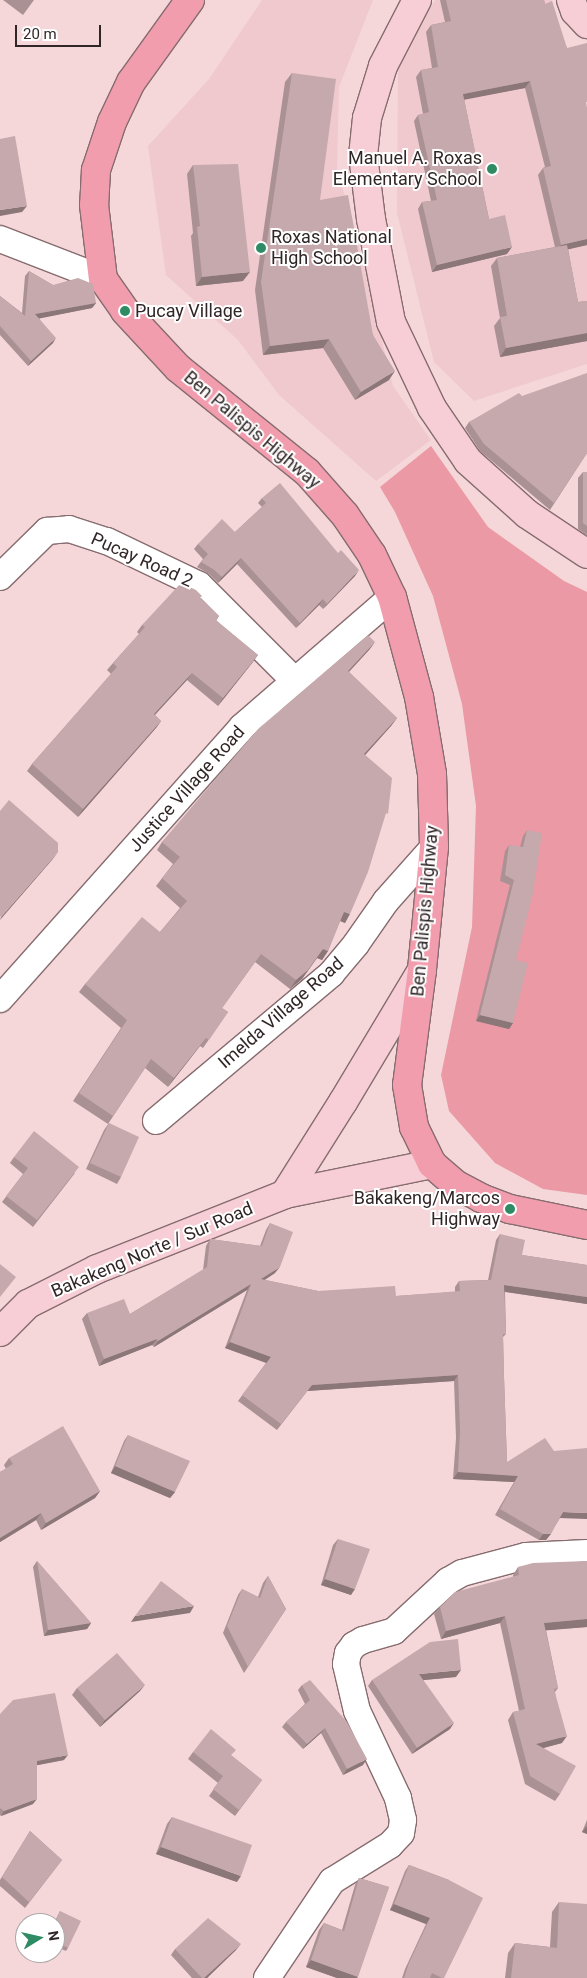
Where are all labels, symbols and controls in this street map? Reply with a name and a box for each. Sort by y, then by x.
scale bar [18,15,104,47]
text: 20 m [23,25,57,43]
place label: Manuel A. Roxas Elementary School [333,148,482,190]
marker: Manuel A. Roxas Elementary School [486,163,498,175]
place label: Roxas National High School [271,227,392,270]
marker: Roxas National High School [255,242,267,254]
place label: Pucay Village [135,300,242,322]
marker: Pucay Village [119,305,131,317]
street label: Ben Palispis Highway [179,367,325,493]
street label: Pucay Road 2 [88,528,196,592]
street label: Justice Village Road [125,721,249,857]
street label: Ben Palispis Highway [407,825,443,997]
street label: Imelda Village Road [214,953,348,1073]
place label: Bakakeng/Marcos Highway [354,1188,500,1230]
street label: Bakakeng Norte / Sur Road [48,1198,256,1302]
marker: Bakakeng/Marcos Highway [504,1203,516,1215]
north arrow [15,1913,65,1963]
text: N [45,1930,63,1942]

